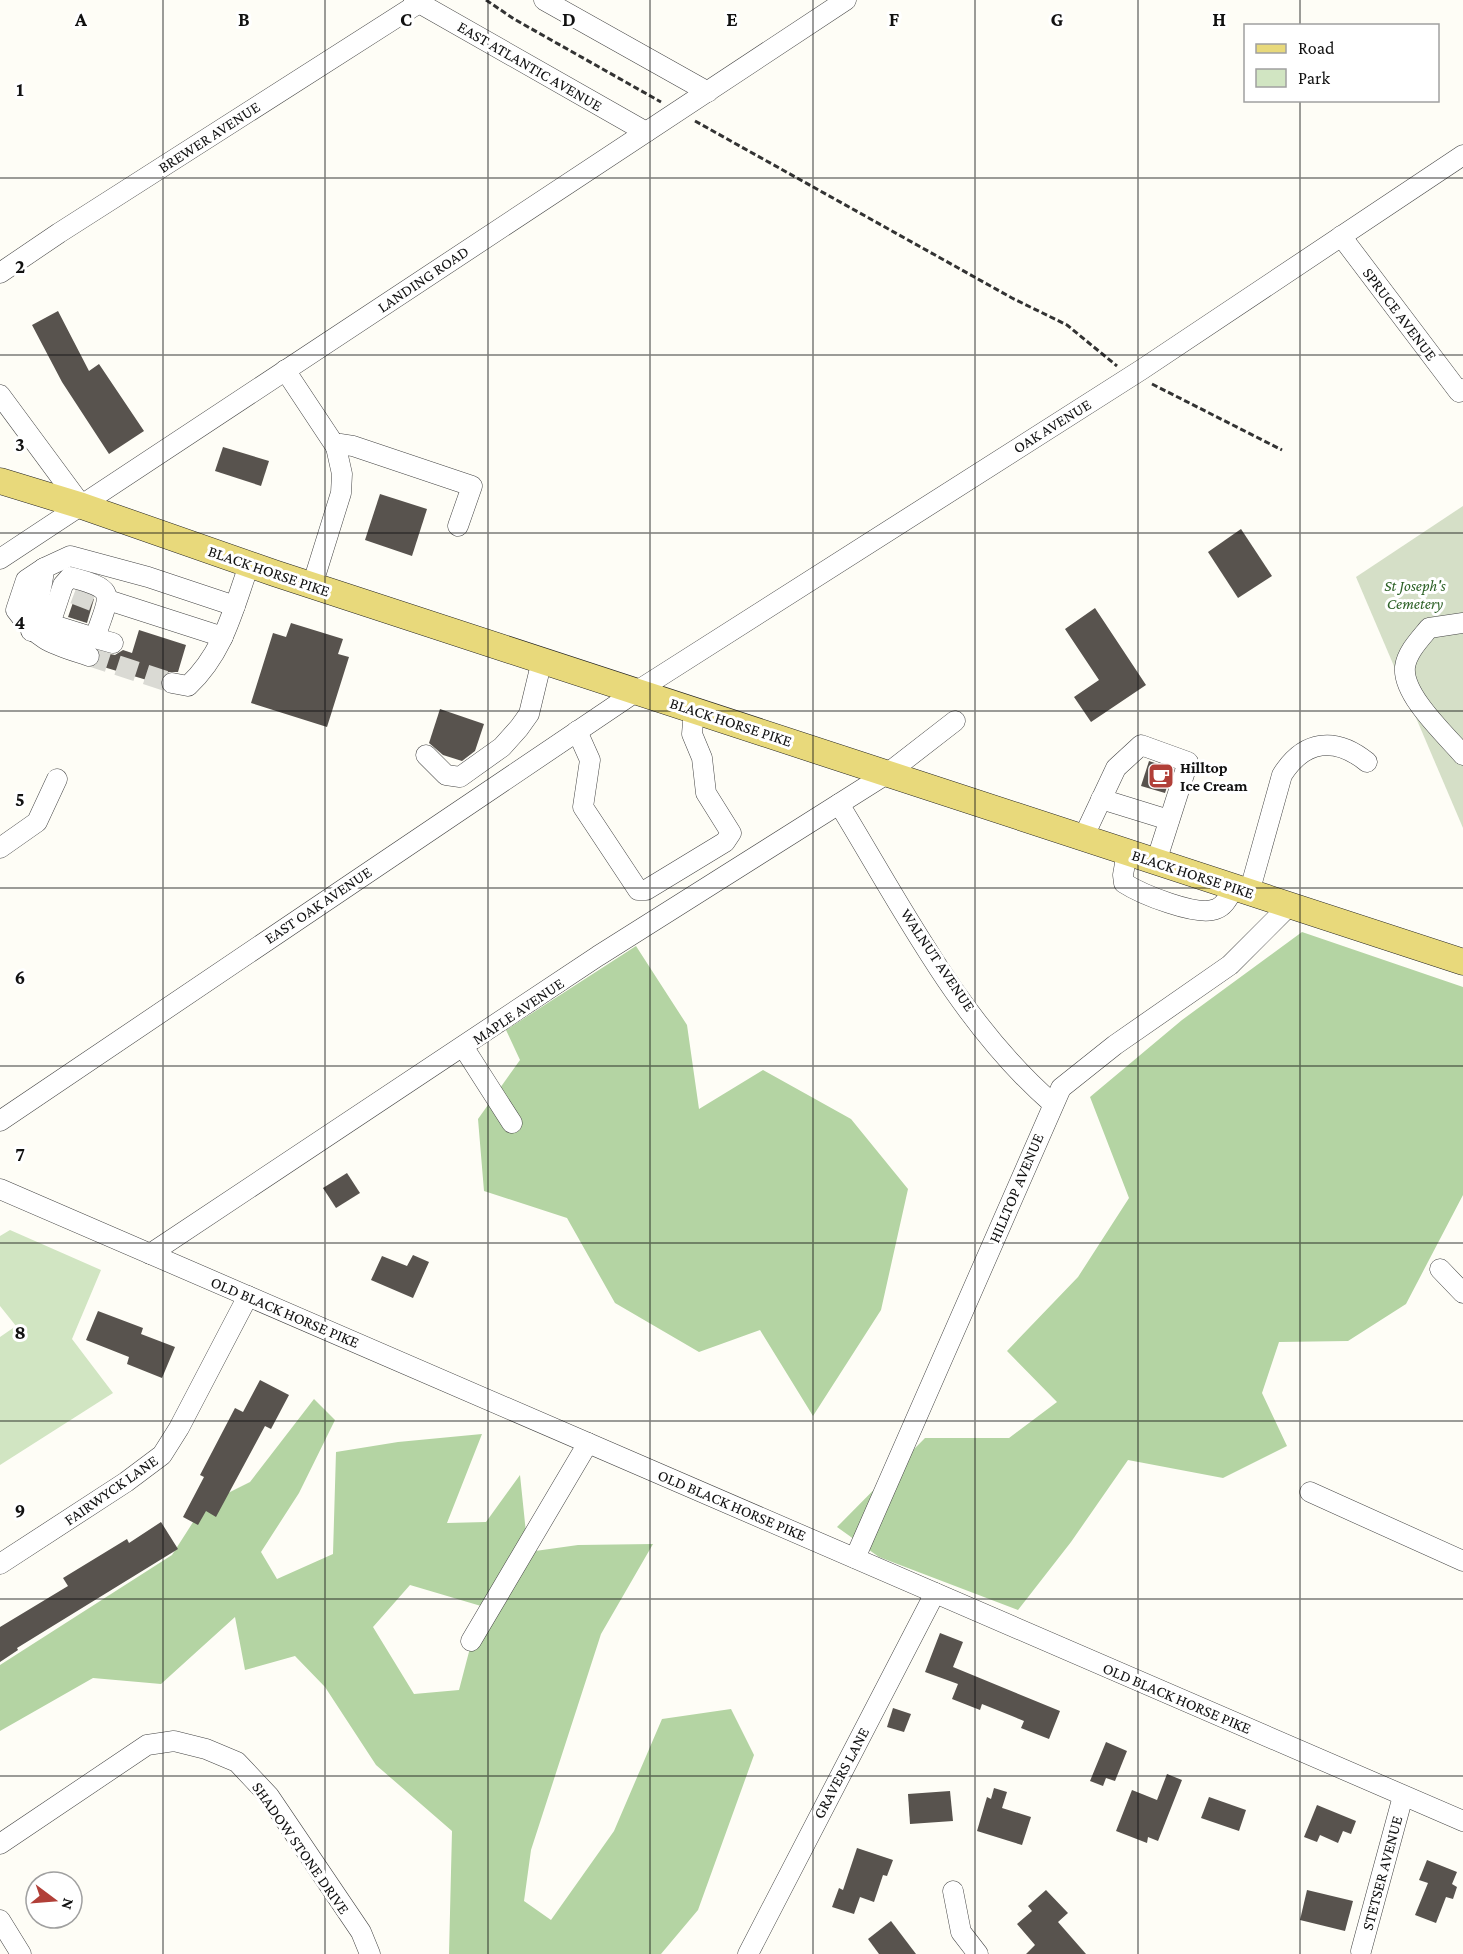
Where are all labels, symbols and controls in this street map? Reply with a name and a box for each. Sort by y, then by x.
text: A [74,8,88,30]
text: B [238,8,250,30]
text: C [400,8,412,30]
text: D [562,8,576,30]
text: E [726,8,738,30]
text: F [889,8,900,30]
text: G [1051,8,1064,30]
text: H [1212,8,1226,30]
street label: EAST ATLANTIC AVENUE [455,18,605,114]
legend [1244,24,1439,102]
text: Road [1298,38,1335,58]
text: Park [1298,68,1330,88]
text: 1 [16,78,24,100]
street label: BREWER AVENUE [155,98,263,176]
street label: LANDING ROAD [374,242,472,316]
text: 2 [15,255,25,277]
street label: SPRUCE AVENUE [1360,264,1441,364]
street label: OAK AVENUE [1010,395,1094,457]
text: 3 [15,433,25,455]
street label: BLACK HORSE PIKE [206,542,332,600]
park label: St Joseph's Cemetery [1384,577,1446,613]
text: 4 [15,611,26,633]
street label: BLACK HORSE PIKE [668,694,794,750]
place label: Hilltop Ice Cream [1180,759,1248,794]
cafe icon: Hilltop Ice Cream [1146,761,1176,791]
text: 5 [15,788,25,810]
street label: BLACK HORSE PIKE [1130,846,1256,902]
street label: EAST OAK AVENUE [261,863,375,947]
street label: WALNUT AVENUE [897,906,979,1015]
text: 6 [15,966,25,988]
street label: MAPLE AVENUE [469,974,567,1048]
street label: HILLTOP AVENUE [985,1131,1047,1245]
text: 7 [15,1143,25,1165]
street label: OLD BLACK HORSE PIKE [208,1273,362,1351]
text: 8 [14,1321,26,1343]
street label: FAIRWYCK LANE [61,1451,161,1529]
street label: OLD BLACK HORSE PIKE [655,1466,809,1544]
text: 9 [15,1499,25,1521]
street label: OLD BLACK HORSE PIKE [1100,1659,1254,1737]
street label: GRAVERS LANE [810,1724,872,1821]
street label: SHADOW STONE DRIVE [249,1779,353,1917]
street label: STETSER AVENUE [1359,1814,1406,1932]
north arrow [24,1870,84,1930]
text: N [58,1896,78,1912]

